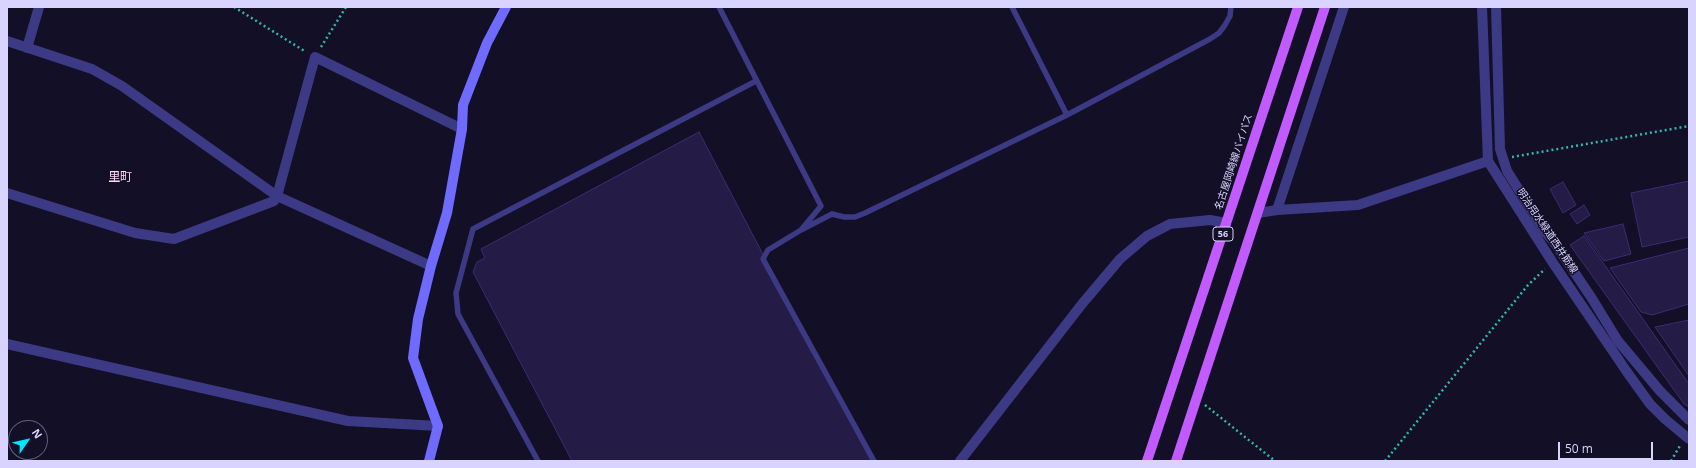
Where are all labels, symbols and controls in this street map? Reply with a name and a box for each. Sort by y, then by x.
street label: 名古屋岡崎線バイパス [1213,113,1255,211]
district label: 里町 [108,171,132,185]
street label: 明治用水緑道西井筋線 [1514,186,1580,276]
road number: 56 [1213,227,1233,241]
north arrow [8,420,48,460]
text: N [29,426,46,441]
scale bar [1560,434,1655,460]
text: 50 m [1565,440,1593,457]

